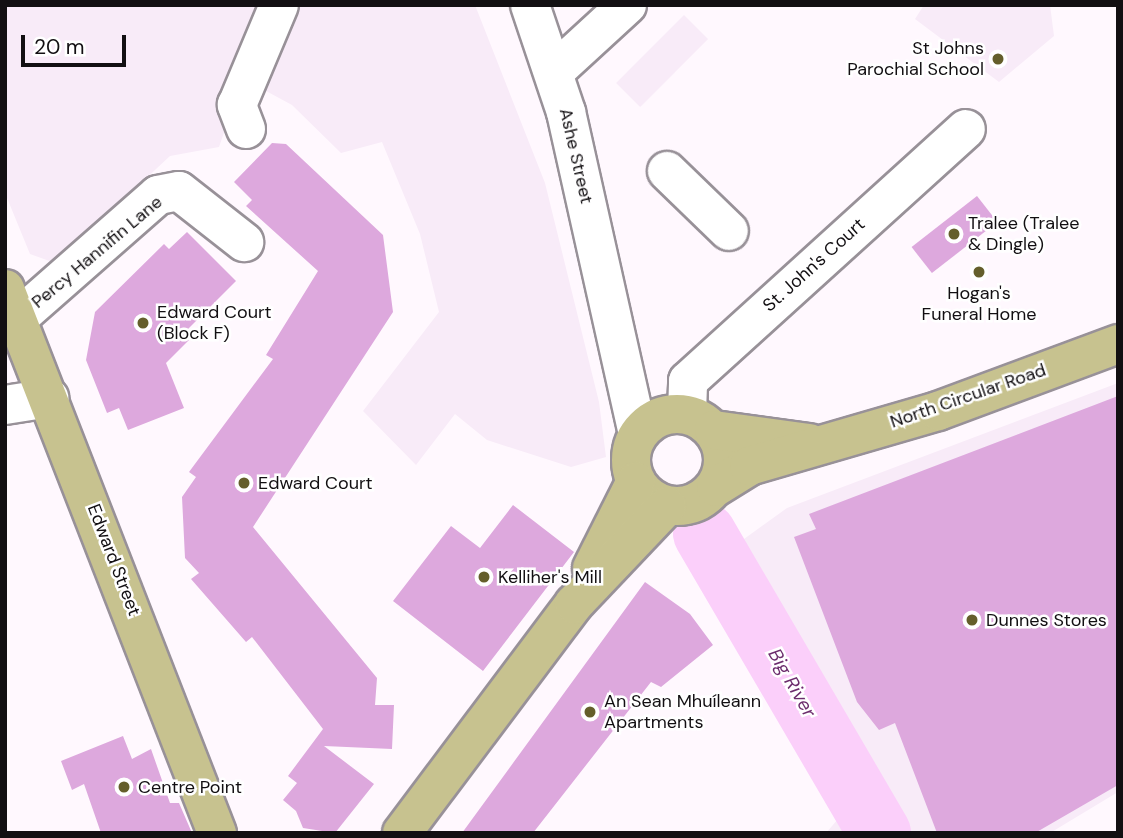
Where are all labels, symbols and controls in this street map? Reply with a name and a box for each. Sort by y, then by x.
scale bar [24,21,130,65]
text: 20 m [34,33,85,61]
place label: St Johns Parochial School [847,38,984,80]
marker: St Johns Parochial School [990,51,1006,67]
street label: Ashe Street [555,106,597,206]
street label: Percy Hannifin Lane [27,191,167,313]
place label: Tralee (Tralee & Dingle) [968,213,1079,256]
street label: St. John's Court [759,214,869,316]
marker: Tralee (Tralee & Dingle) [946,226,962,242]
marker: Hogan's Funeral Home [971,264,987,280]
place label: Hogan's Funeral Home [922,283,1036,326]
place label: Edward Court (Block F) [157,302,272,344]
marker: Edward Court (Block F) [135,315,151,331]
street label: North Circular Road [887,359,1049,433]
place label: Edward Court [258,472,373,494]
marker: Edward Court [236,475,252,491]
street label: Edward Street [83,501,145,619]
place label: Kelliher's Mill [498,566,602,588]
marker: Kelliher's Mill [476,569,492,585]
place label: Dunnes Stores [986,609,1107,631]
marker: Dunnes Stores [964,612,980,628]
water label: Big River [763,645,821,721]
place label: An Sean Mhuíleann Apartments [604,691,761,734]
marker: An Sean Mhuíleann Apartments [582,704,598,720]
place label: Centre Point [138,776,242,798]
marker: Centre Point [116,779,132,795]

